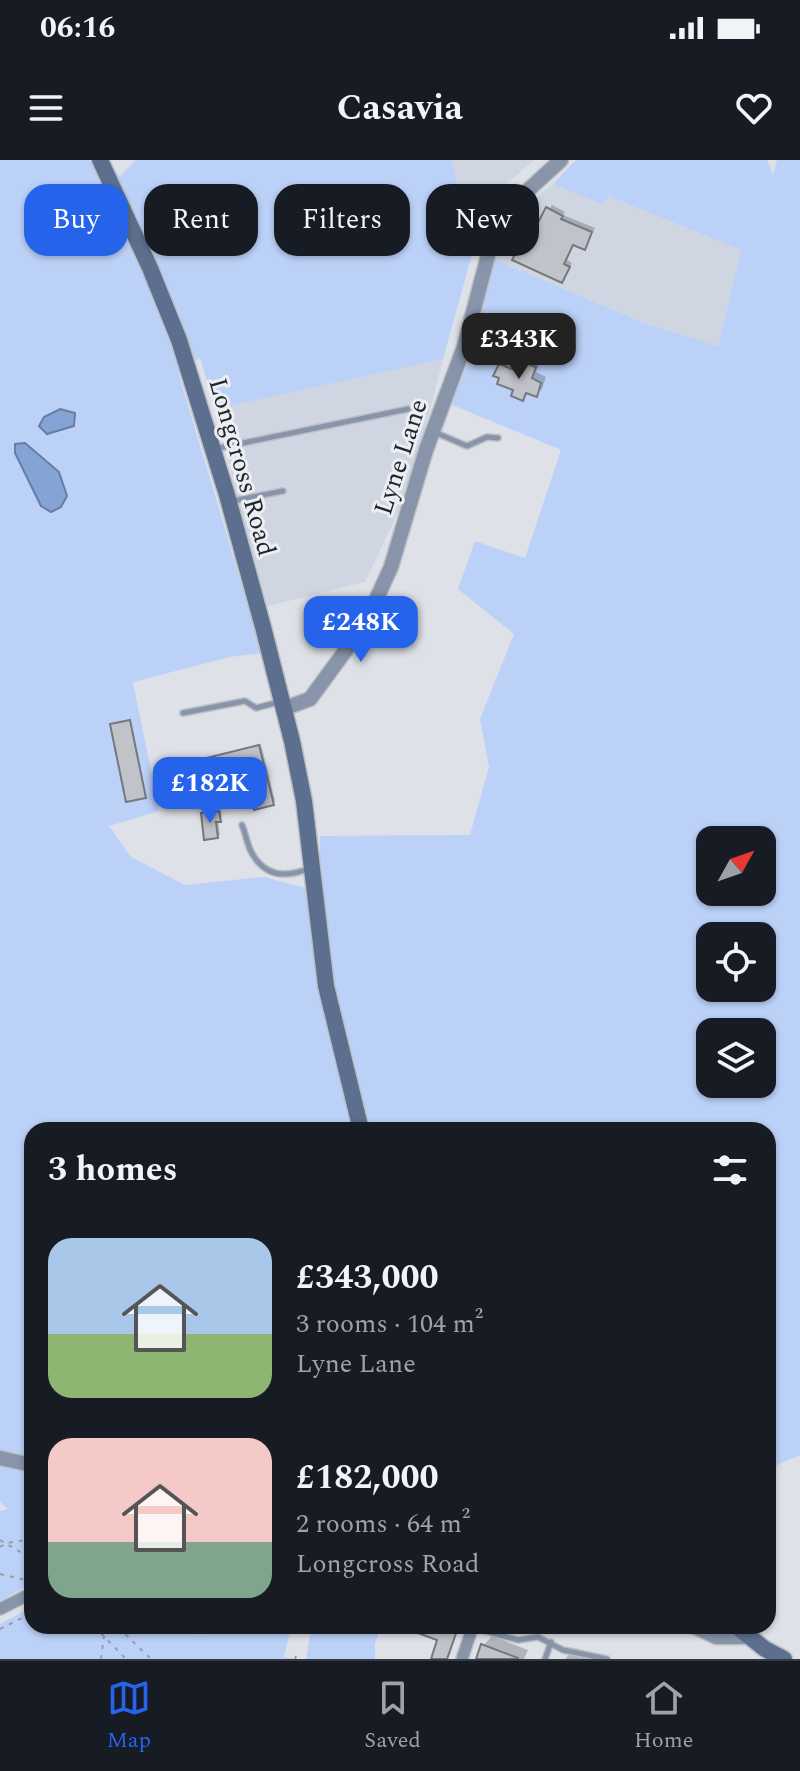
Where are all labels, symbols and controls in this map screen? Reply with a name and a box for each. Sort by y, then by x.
text: 06:16 [40,5,115,51]
text: Casavia [337,81,463,136]
icon: menu [24,86,68,130]
icon: heart [732,86,776,130]
chip: Buy [24,184,128,256]
chip: Rent [144,184,258,256]
chip: Filters [274,184,410,256]
chip: New [426,184,539,256]
pin: £343K [463,313,575,381]
text: £343K [480,319,558,359]
street label: Longcross Road [197,373,287,561]
street label: Lyne Lane [363,394,439,520]
pin: £248K [305,596,417,664]
text: £248K [322,602,400,642]
pin: £182K [154,757,266,825]
text: £182K [171,763,249,803]
north arrow [696,826,776,906]
map controls [696,826,776,1098]
button: locate [696,922,776,1002]
button: layers [696,1018,776,1098]
text: 3 homes [48,1144,178,1196]
icon: filters [708,1148,752,1192]
text: £343,000 [296,1252,439,1304]
icon: home [112,1270,208,1366]
text: 3 rooms · 104 m² [296,1304,483,1344]
text: Lyne Lane [296,1344,416,1384]
text: £182,000 [296,1452,439,1504]
icon: home [112,1470,208,1566]
text: 2 rooms · 64 m² [296,1504,470,1544]
text: Longcross Road [296,1544,480,1584]
tab: Map [107,1676,151,1757]
tab: Saved [364,1676,421,1757]
tab: Home [634,1676,693,1757]

